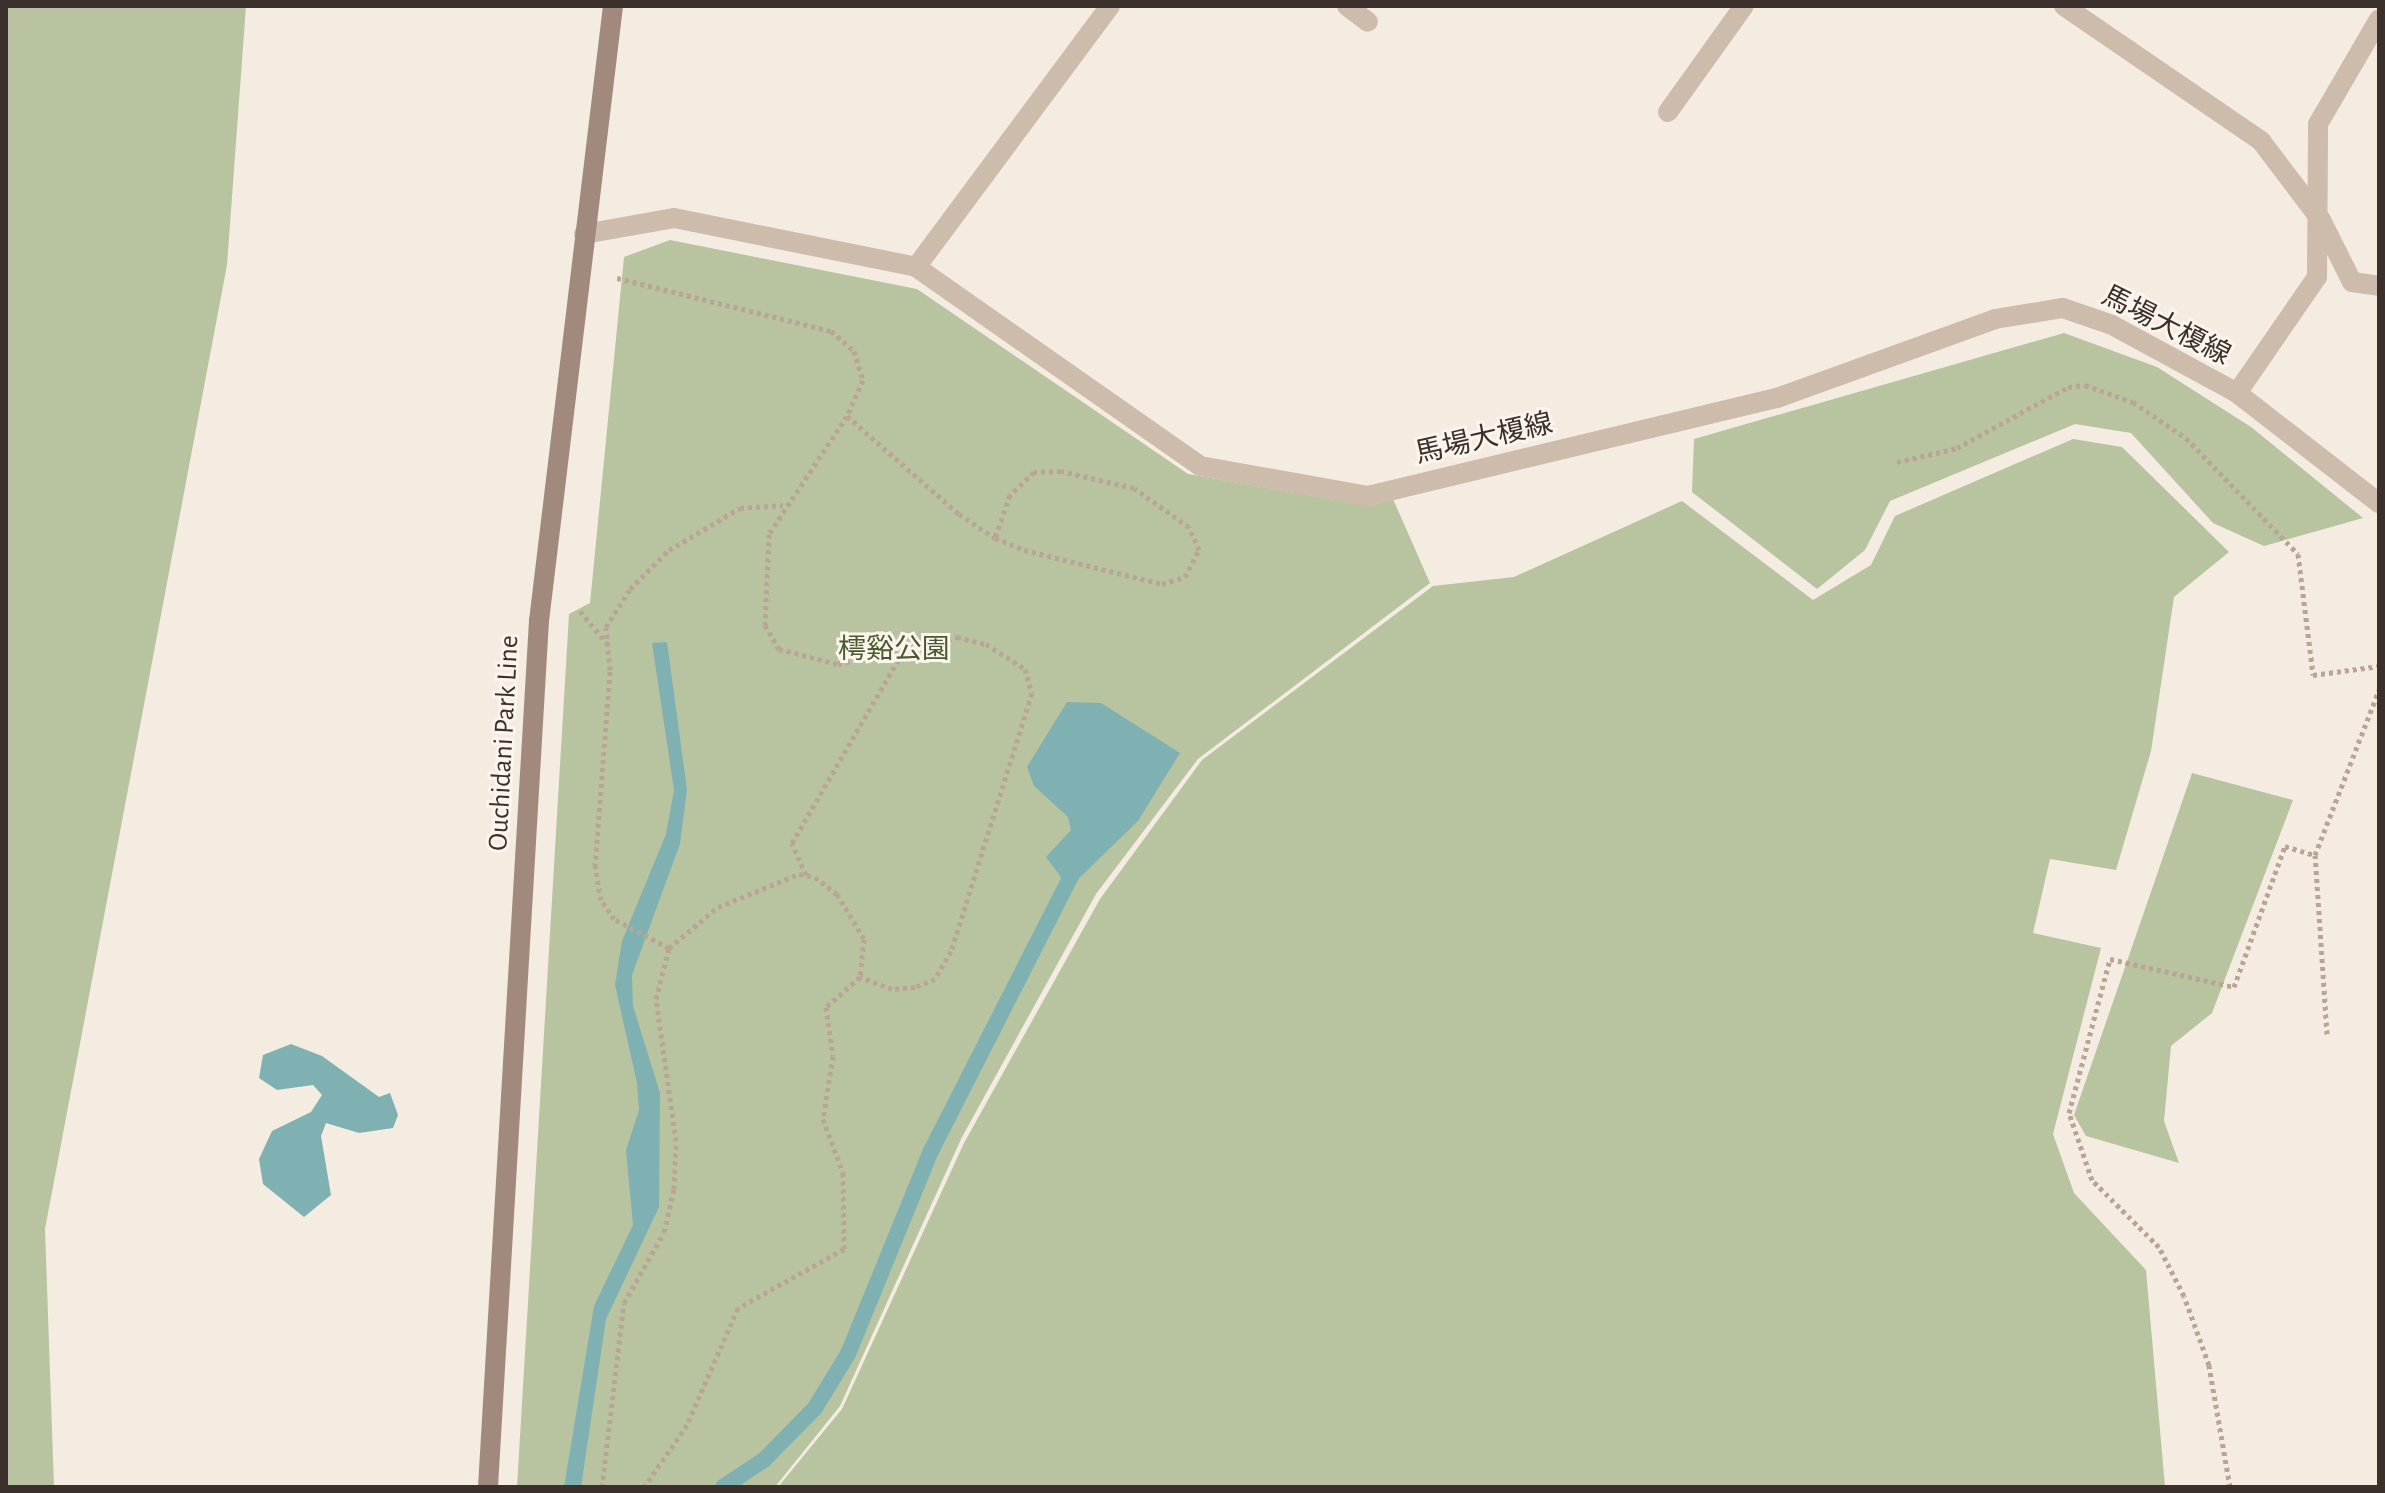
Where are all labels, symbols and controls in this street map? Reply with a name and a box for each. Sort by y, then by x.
street label: 馬場大榎線 [2096,279,2236,373]
street label: 馬場大榎線 [1412,407,1556,471]
park label: 樗谿公園 [838,633,950,667]
street label: Ouchidani Park Line [482,634,526,852]

